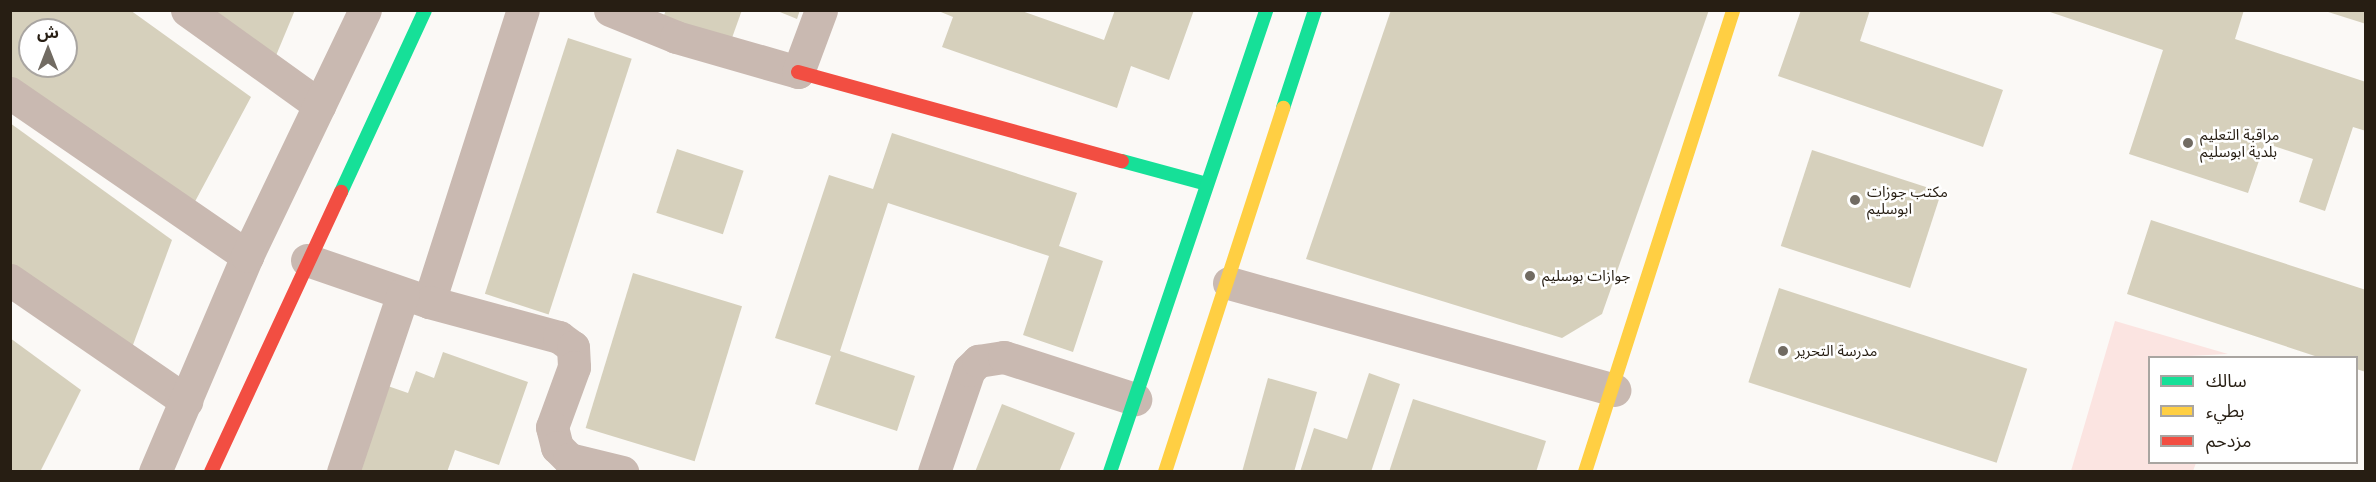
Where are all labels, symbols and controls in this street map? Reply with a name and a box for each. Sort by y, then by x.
north arrow [18,18,78,78]
text: ش [37,21,59,43]
place label: مراقبة التعليم بلدية ابوسليم [2200,125,2279,160]
marker: مراقبة التعليم بلدية ابوسليم [2181,136,2195,150]
place label: مكتب جوزات ابوسليم [1867,182,1948,217]
marker: مكتب جوزات ابوسليم [1848,193,1862,207]
place label: جوازات بوسليم [1542,267,1630,285]
marker: جوازات بوسليم [1523,269,1537,283]
place label: مدرسة التحرير [1795,342,1877,360]
marker: مدرسة التحرير [1776,344,1790,358]
legend [2148,356,2358,464]
text: سالك [2206,368,2247,392]
text: بطيء [2206,398,2244,422]
text: مزدحم [2206,428,2251,452]

